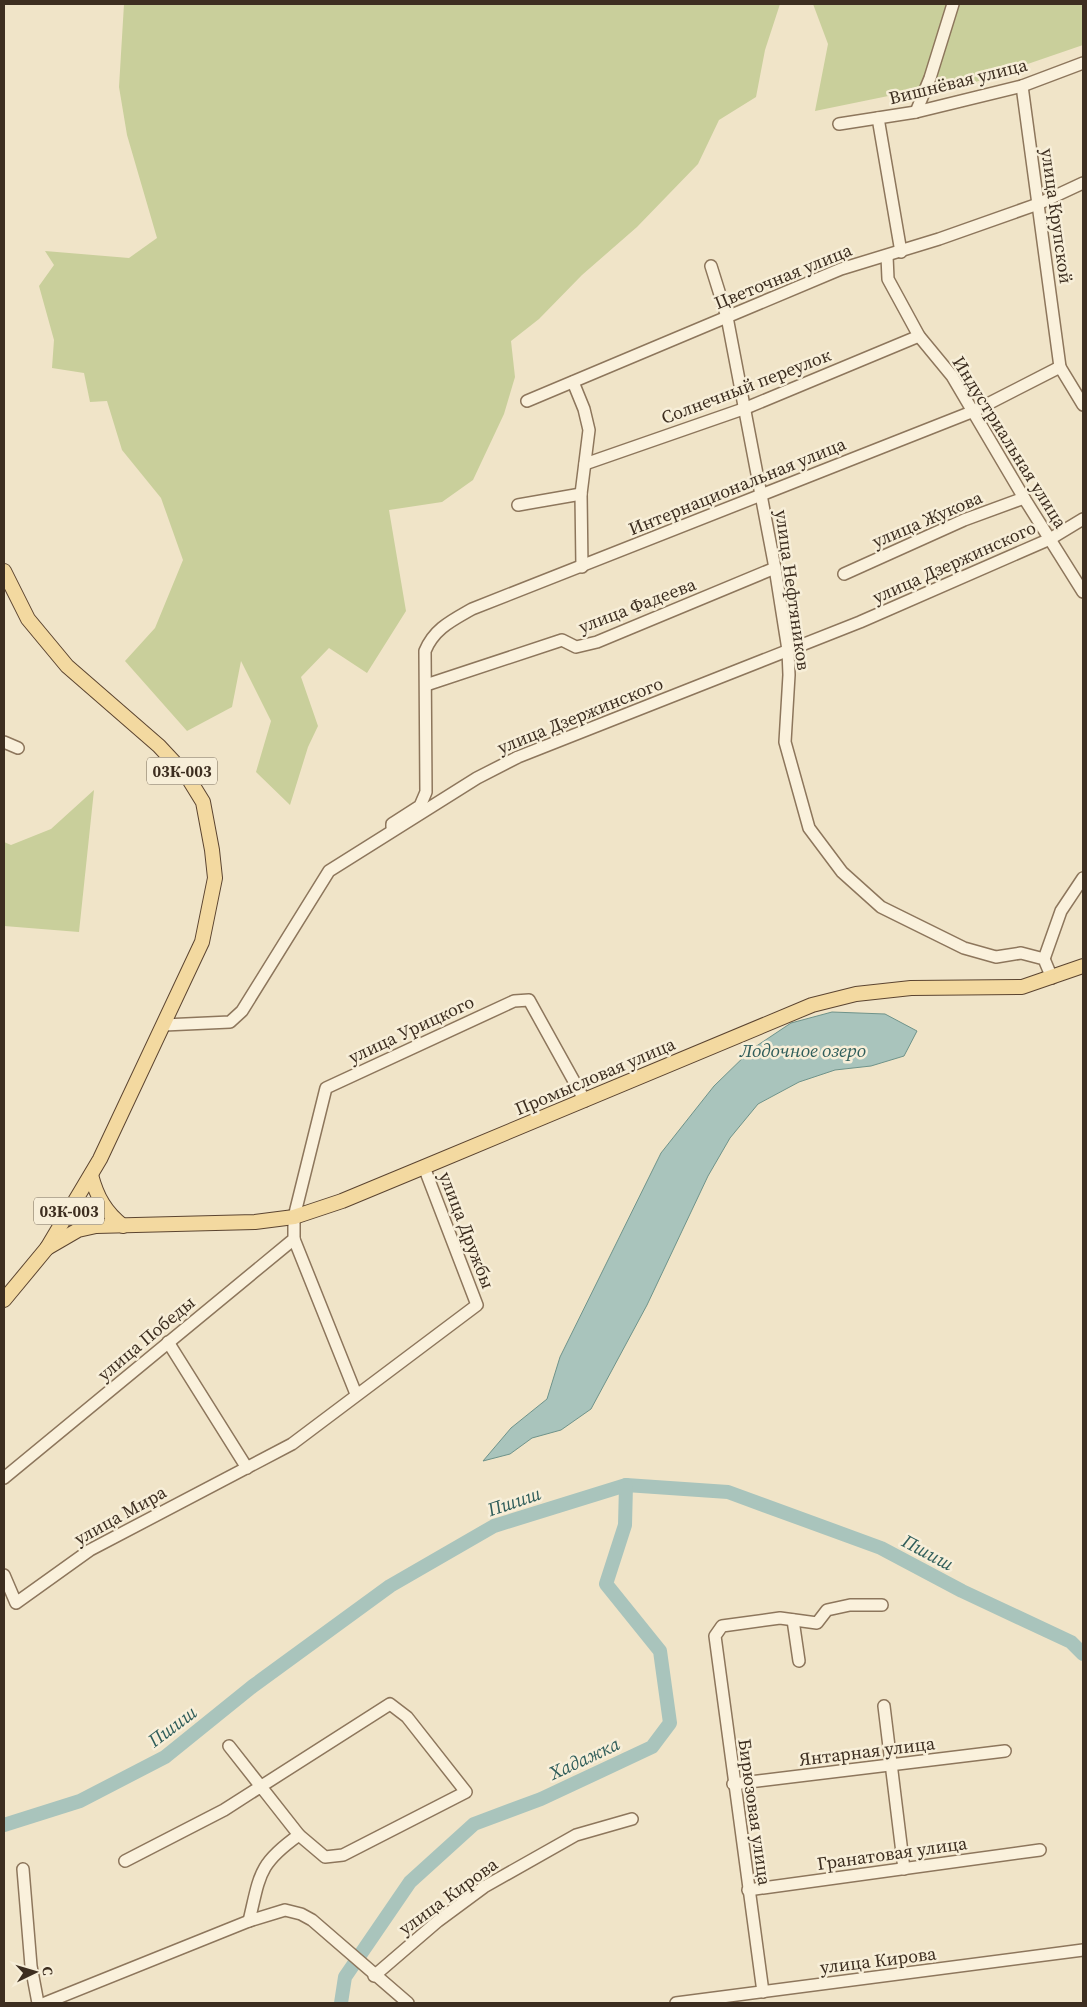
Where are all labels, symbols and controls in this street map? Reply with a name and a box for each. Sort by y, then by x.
street label: Вишнёвая улица [886,52,1031,110]
street label: улица Крупской [1035,147,1079,285]
street label: Цветочная улица [710,237,856,315]
street label: Солнечный переулок [657,342,835,430]
street label: Индустриальная улица [947,351,1074,534]
street label: Интернациональная улица [625,431,850,541]
street label: улица Жукова [868,484,987,553]
street label: улица Нефтяников [769,508,817,672]
street label: улица Дзержинского [868,515,1040,609]
street label: улица Фадеева [575,571,700,639]
street label: улица Дзержинского [493,670,667,760]
road number: 03К-003 [147,758,217,784]
street label: улица Урицкого [344,989,478,1069]
street label: Промысловая улица [511,1031,680,1121]
water label: Лодочное озеро [739,1037,866,1063]
street label: улица Дружбы [433,1168,501,1292]
road number: 03К-003 [34,1198,104,1224]
street label: улица Победы [92,1290,200,1386]
street label: улица Мира [69,1479,171,1551]
water label: Пшиш [483,1480,545,1523]
water label: Пшиш [897,1527,959,1577]
water label: Пшиш [141,1699,202,1754]
water label: Хадажка [543,1730,624,1786]
street label: Янтарная улица [798,1730,937,1772]
street label: Бирюзовая улица [732,1737,778,1888]
street label: Гранатовая улица [815,1830,970,1876]
street label: улица Кирова [393,1851,503,1940]
street label: улица Кирова [818,1940,938,1980]
north arrow [10,1947,60,1997]
text: С [38,1966,58,1976]

